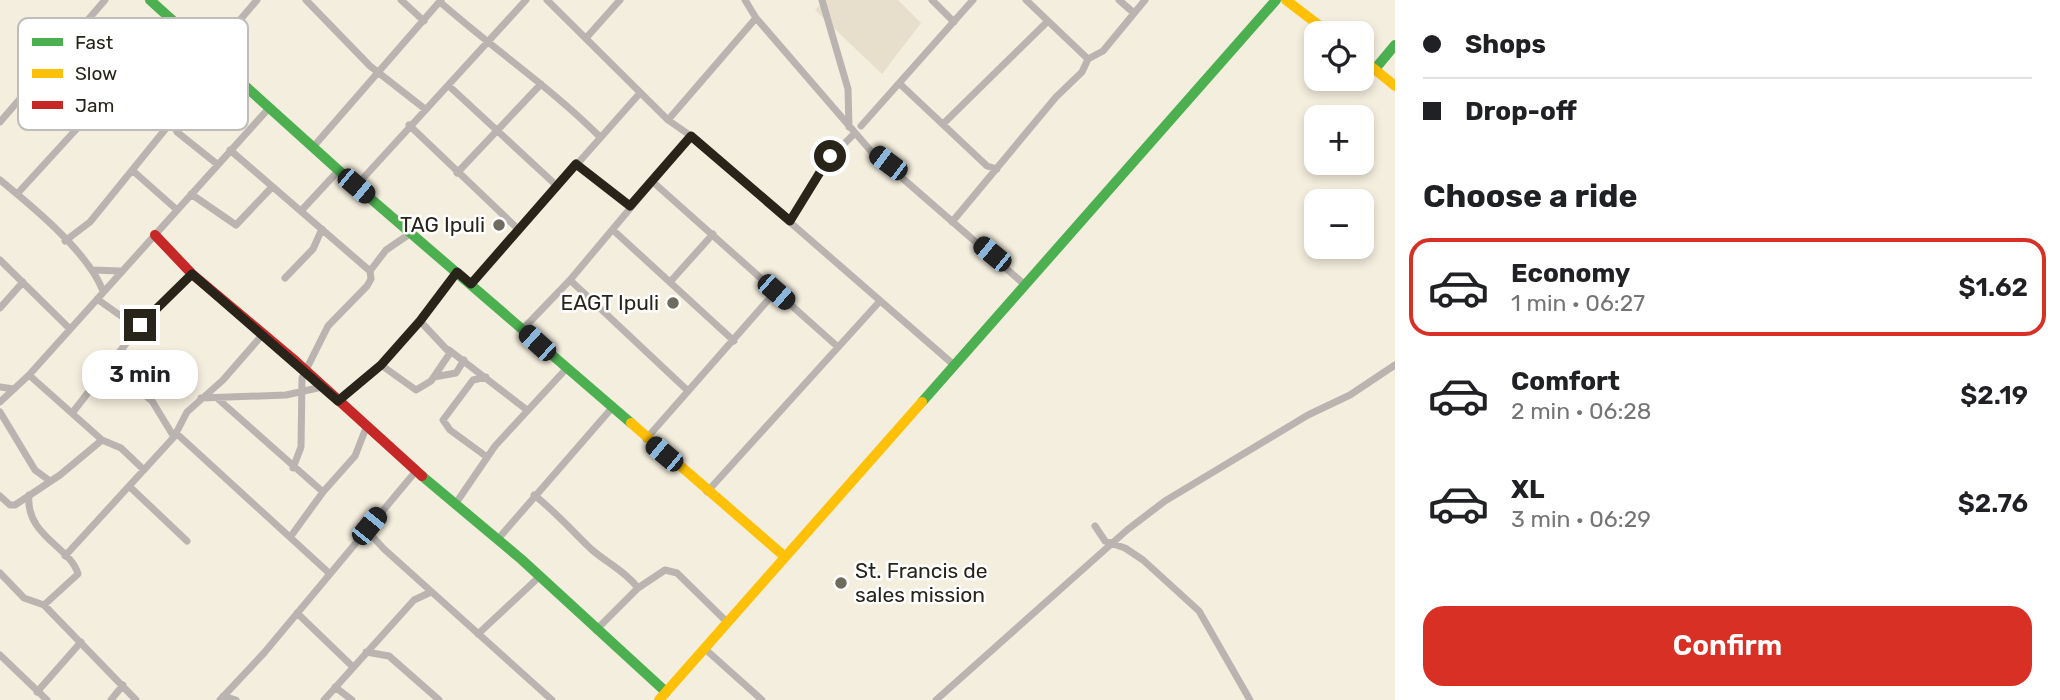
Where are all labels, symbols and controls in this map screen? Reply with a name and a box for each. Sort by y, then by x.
legend [18,18,248,130]
map controls [1304,21,1374,259]
button: locate [1304,21,1374,91]
text: Shops [1465,29,1546,60]
text: Fast [75,31,114,54]
text: Slow [75,62,117,85]
text: Jam [75,94,114,117]
text: Drop-off [1465,96,1577,127]
button: + [1304,105,1374,175]
route start [814,140,846,172]
car [865,142,912,184]
car [334,164,379,208]
text: Choose a ride [1423,177,1637,215]
button: − [1304,189,1374,259]
place label: TAG Ipuli [400,212,485,237]
marker: TAG Ipuli [491,217,507,233]
car [970,233,1015,275]
icon: car [1427,256,1490,319]
text: Economy [1511,258,1630,289]
car [754,270,799,314]
text: $1.62 [1958,272,2028,303]
text: 1 min · 06:27 [1511,289,1645,317]
place label: EAGT Ipuli [561,290,659,315]
marker: EAGT Ipuli [665,295,681,311]
route end [124,309,156,341]
car [515,321,560,365]
callout: 3 min [82,350,198,398]
text: 3 min [109,360,171,388]
icon: car [1427,364,1490,427]
text: Comfort [1511,366,1620,397]
text: $2.19 [1960,380,2028,411]
text: 2 min · 06:28 [1511,397,1651,425]
car [642,432,687,476]
icon: car [1427,472,1490,535]
text: XL [1511,474,1544,505]
text: $2.76 [1958,488,2028,519]
car [348,503,391,549]
text: 3 min · 06:29 [1511,505,1651,533]
place label: St. Francis de sales mission [855,558,988,607]
marker: St. Francis de sales mission [833,575,849,591]
button: Confirm [1423,606,2032,686]

